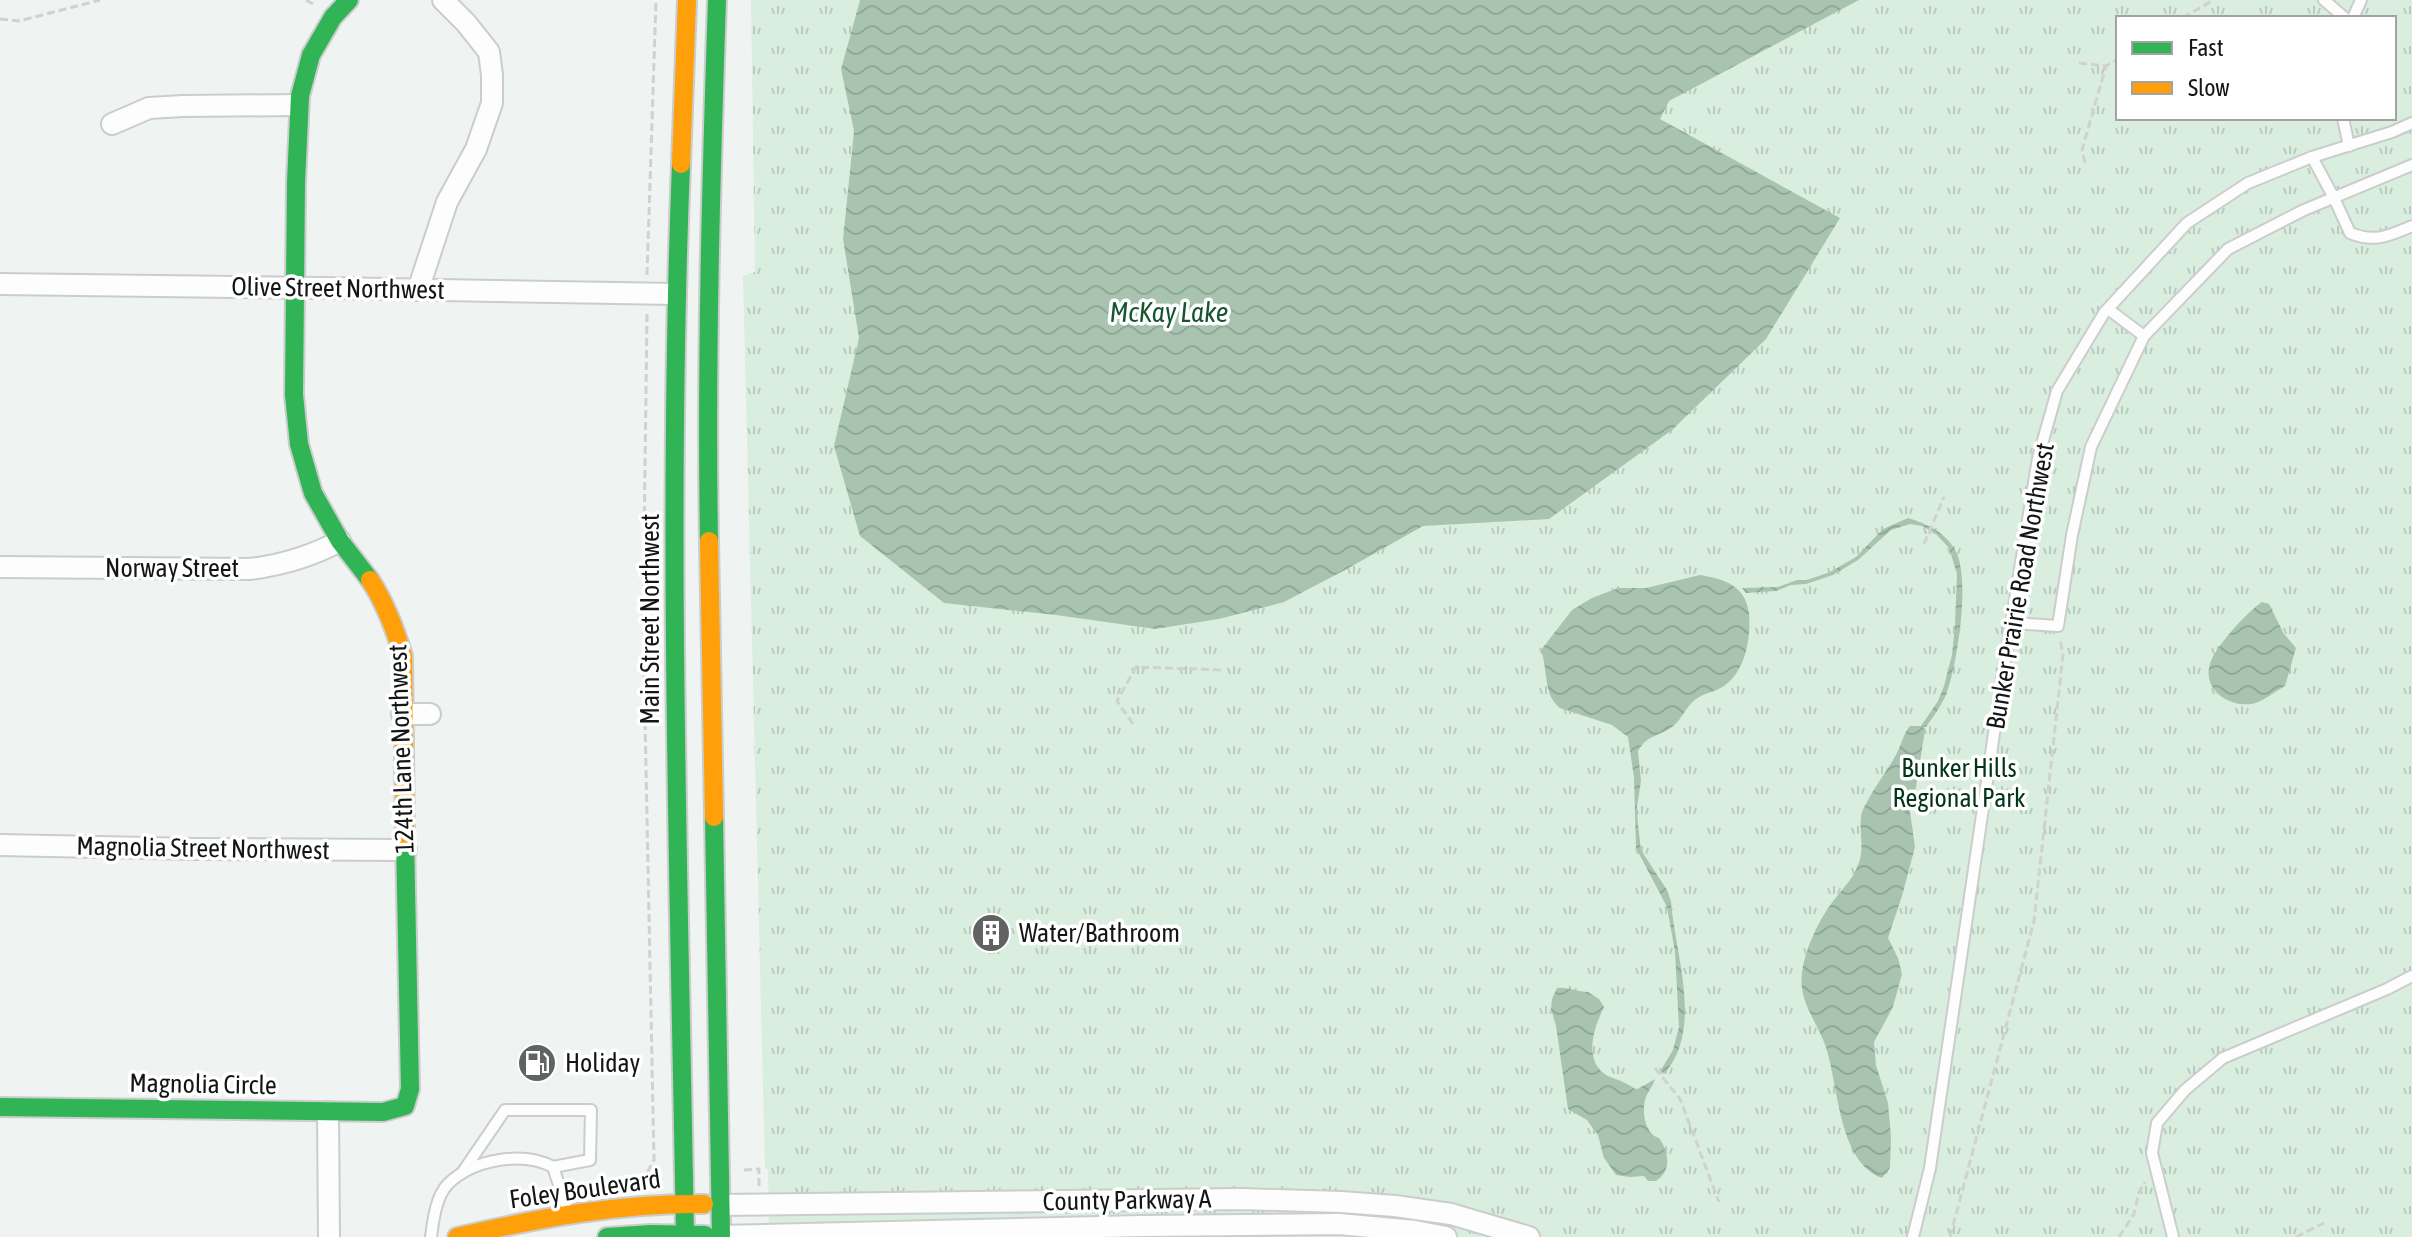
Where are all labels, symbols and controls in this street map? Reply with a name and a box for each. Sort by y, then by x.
legend [2116,16,2396,120]
text: Fast [2188,34,2224,61]
text: Slow [2188,74,2230,101]
street label: Olive Street Northwest [231,271,445,305]
water label: McKay Lake [1109,296,1229,328]
street label: Bunker Prairie Road Northwest [1980,440,2060,732]
street label: Main Street Northwest [635,513,665,725]
street label: Norway Street [105,553,239,583]
street label: 124th Lane Northwest [382,644,420,854]
park label: Bunker Hills Regional Park [1893,753,2025,813]
street label: Magnolia Street Northwest [76,831,330,865]
building icon: Water/Bathroom [970,912,1012,954]
place label: Water/Bathroom [1019,918,1180,948]
fuel station icon: Holiday [516,1042,558,1084]
place label: Holiday [565,1048,641,1078]
street label: Magnolia Circle [129,1068,277,1100]
street label: Foley Boulevard [507,1164,663,1214]
street label: County Parkway A [1042,1184,1212,1216]

